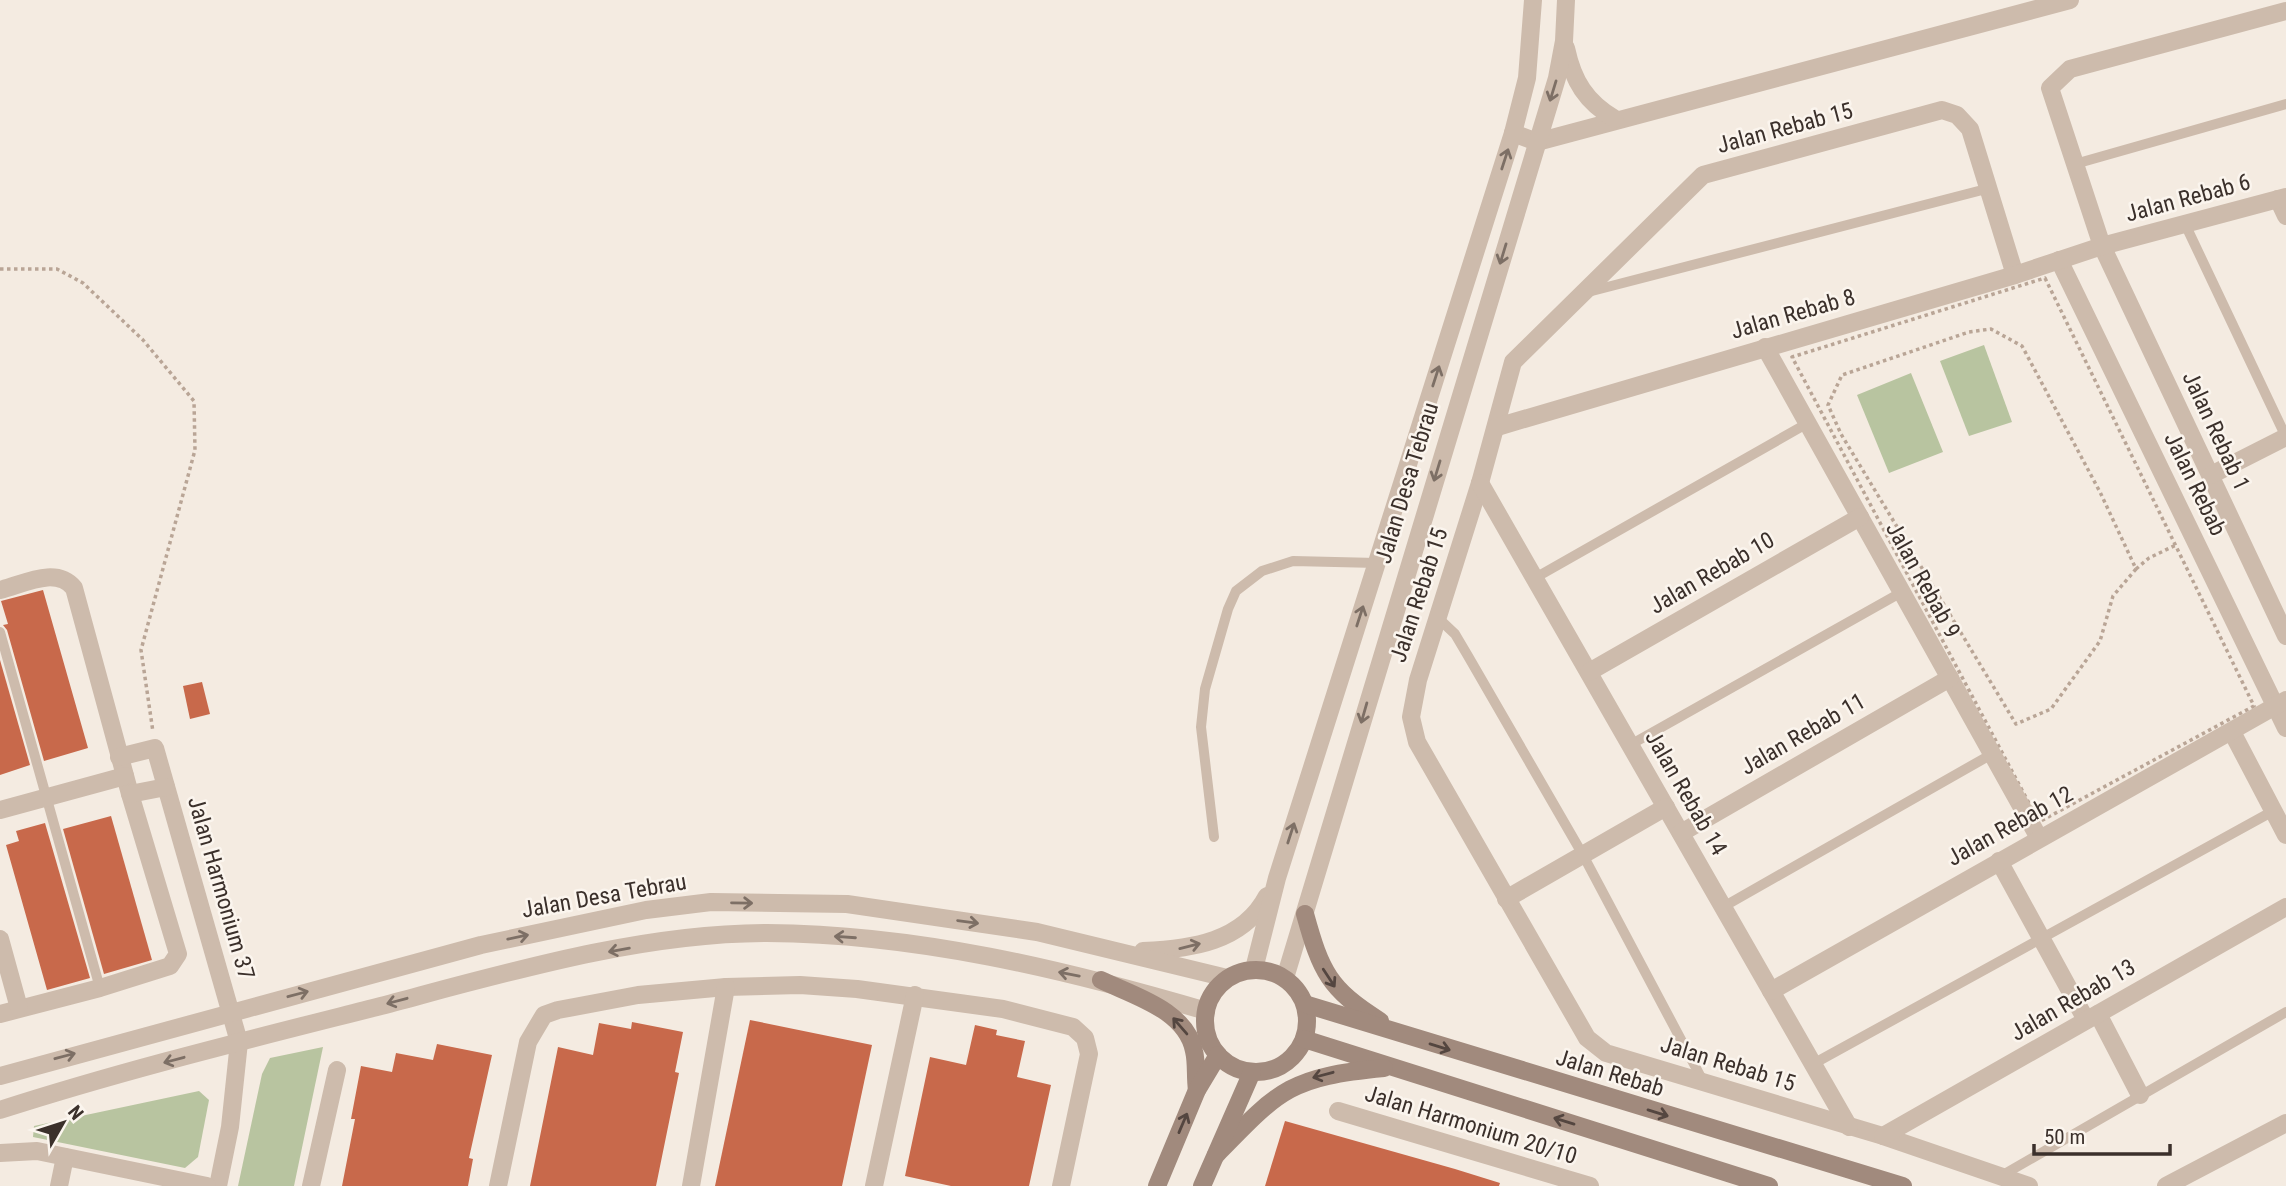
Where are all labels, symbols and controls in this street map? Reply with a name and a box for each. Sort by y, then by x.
one-way arrow [1546,80,1558,102]
street label: Jalan Rebab 15 [1714,97,1856,159]
one-way arrow [1499,148,1512,170]
street label: Jalan Rebab 6 [2123,168,2253,228]
one-way arrow [1496,242,1509,264]
street label: Jalan Rebab 8 [1728,283,1858,345]
one-way arrow [1431,365,1443,387]
street label: Jalan Rebab 1 [2176,367,2256,495]
street label: Jalan Desa Tebrau [1370,399,1444,567]
street label: Jalan Rebab [2158,428,2232,540]
one-way arrow [1429,460,1442,482]
street label: Jalan Rebab 9 [1880,517,1966,643]
street label: Jalan Rebab 15 [1385,524,1453,666]
street label: Jalan Rebab 10 [1645,526,1779,620]
one-way arrow [1355,605,1367,627]
street label: Jalan Rebab 11 [1736,687,1870,781]
one-way arrow [1357,701,1370,723]
street label: Jalan Rebab 14 [1639,726,1733,860]
street label: Jalan Rebab 12 [1942,780,2078,872]
street label: Jalan Harmonium 37 [182,794,260,982]
one-way arrow [1286,822,1298,844]
street label: Jalan Desa Tebrau [520,868,688,924]
one-way arrow [730,896,753,910]
one-way arrow [956,916,979,929]
one-way arrow [506,929,529,943]
one-way arrow [834,930,857,943]
one-way arrow [1178,939,1201,952]
one-way arrow [608,944,631,957]
street label: Jalan Rebab 13 [2006,953,2140,1047]
one-way arrow [1058,967,1081,980]
one-way arrow [1322,967,1336,987]
one-way arrow [286,987,308,1000]
one-way arrow [386,995,409,1008]
one-way arrow [1172,1017,1188,1035]
street label: Jalan Rebab 15 [1657,1031,1799,1097]
one-way arrow [1428,1042,1450,1055]
street label: Jalan Rebab [1553,1044,1667,1102]
one-way arrow [54,1049,76,1062]
one-way arrow [163,1054,185,1067]
one-way arrow [1312,1069,1335,1082]
street label: Jalan Harmonium 20/10 [1362,1080,1580,1170]
north arrow [28,1088,98,1158]
text: N [63,1101,88,1124]
one-way arrow [1646,1107,1668,1120]
scale bar [2034,1112,2170,1156]
one-way arrow [1177,1113,1190,1134]
one-way arrow [1553,1114,1575,1127]
text: 50 m [2044,1125,2085,1149]

